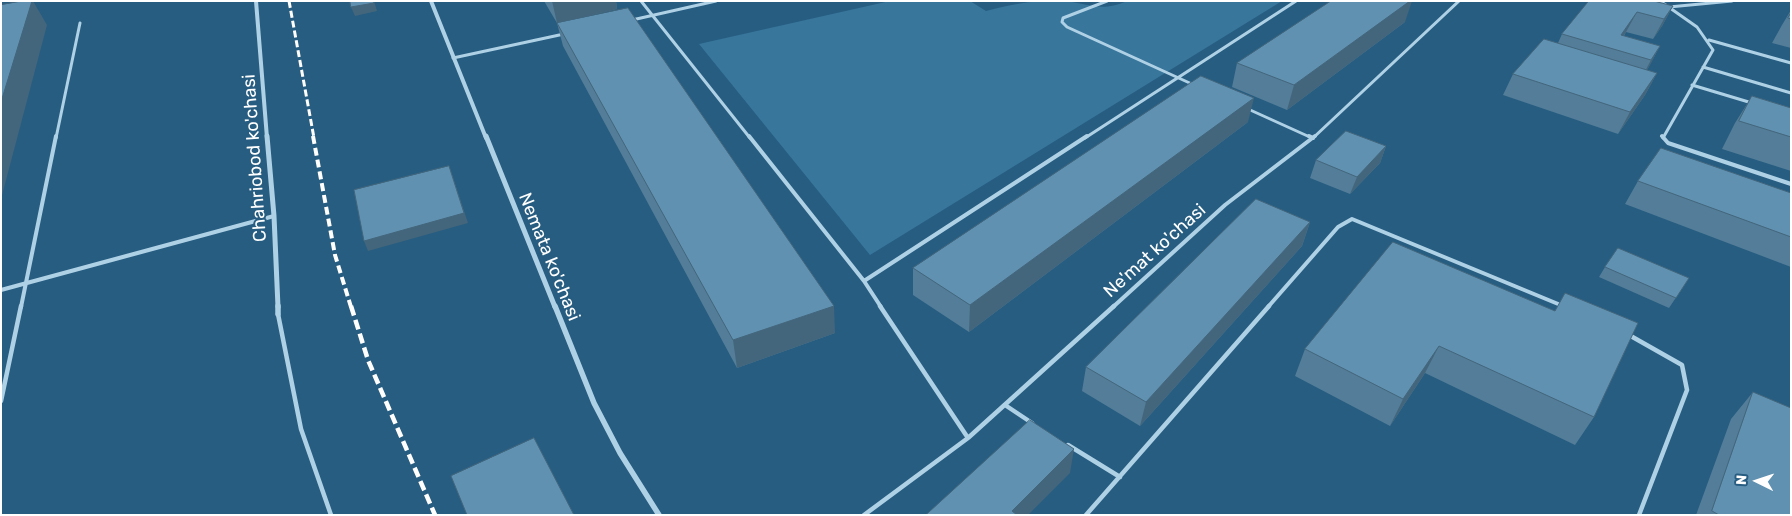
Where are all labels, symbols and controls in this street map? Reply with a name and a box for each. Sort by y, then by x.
street label: Chahriobod ko'chasi [238,73,272,243]
street label: Nemata ko'chasi [513,190,585,324]
street label: Ne'mat ko'chasi [1100,200,1210,302]
north arrow [1732,456,1782,506]
text: N [1733,474,1750,486]

